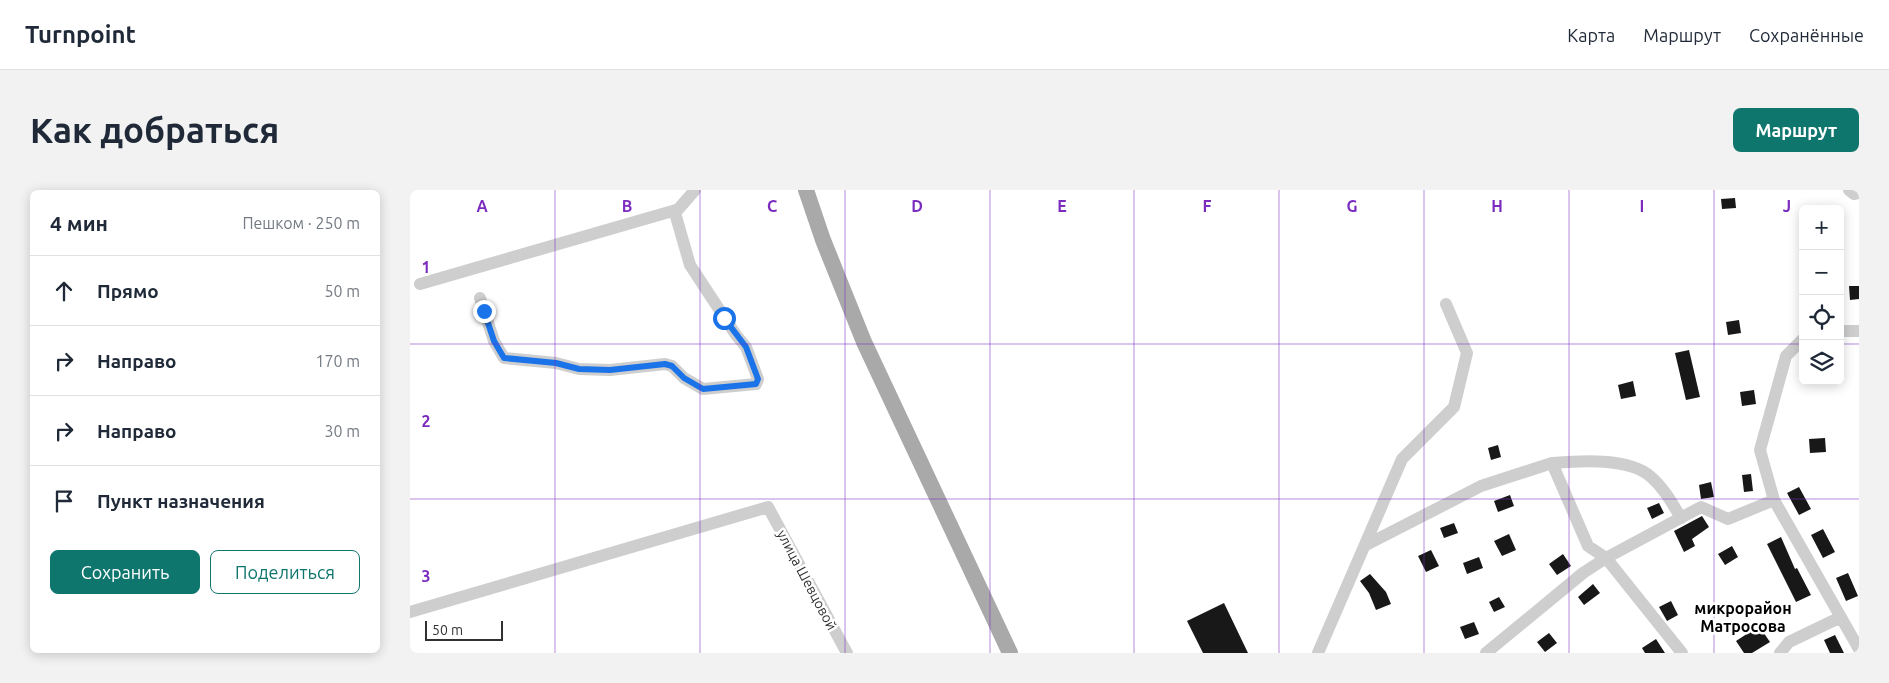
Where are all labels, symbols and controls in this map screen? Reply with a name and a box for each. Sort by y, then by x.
text: Turnpoint [25,21,136,48]
text: Карта [1567,25,1615,45]
text: Маршрут [1643,25,1721,45]
text: Сохранённые [1749,25,1864,45]
button: Маршрут [1733,108,1859,152]
text: Как добраться [30,110,279,150]
text: A [476,197,488,215]
text: B [622,197,632,215]
text: C [767,197,777,215]
text: D [911,197,923,215]
text: E [1057,197,1067,215]
text: F [1203,197,1212,215]
text: G [1346,197,1358,215]
text: H [1491,197,1503,215]
text: I [1640,197,1644,215]
text: J [1783,197,1791,215]
map controls [1799,205,1844,385]
button: + [1799,205,1844,250]
text: 4 мин [50,211,108,235]
text: Пешком · 250 m [242,214,360,232]
button: − [1799,250,1844,295]
text: 1 [421,258,431,276]
icon: ahead [50,277,78,305]
text: Прямо [97,280,159,302]
text: 50 m [324,282,360,300]
button: locate [1799,295,1844,340]
route end [473,300,496,323]
route start [713,307,736,330]
button: layers [1799,340,1844,385]
icon: right [50,347,78,375]
text: Направо [97,350,177,372]
text: 170 m [315,352,360,370]
text: 2 [421,412,431,430]
icon: right [50,417,78,445]
text: Направо [97,420,177,442]
text: 30 m [324,422,360,440]
icon: arrive [50,487,78,515]
text: Пункт назначения [97,490,265,512]
street label: улица Шевцовой [774,527,840,633]
button: Сохранить [50,550,200,594]
button: Поделиться [210,550,360,594]
text: 3 [421,567,431,585]
district label: микрорайон Матросова [1694,599,1792,635]
scale bar [425,618,502,641]
text: 50 m [432,622,463,638]

